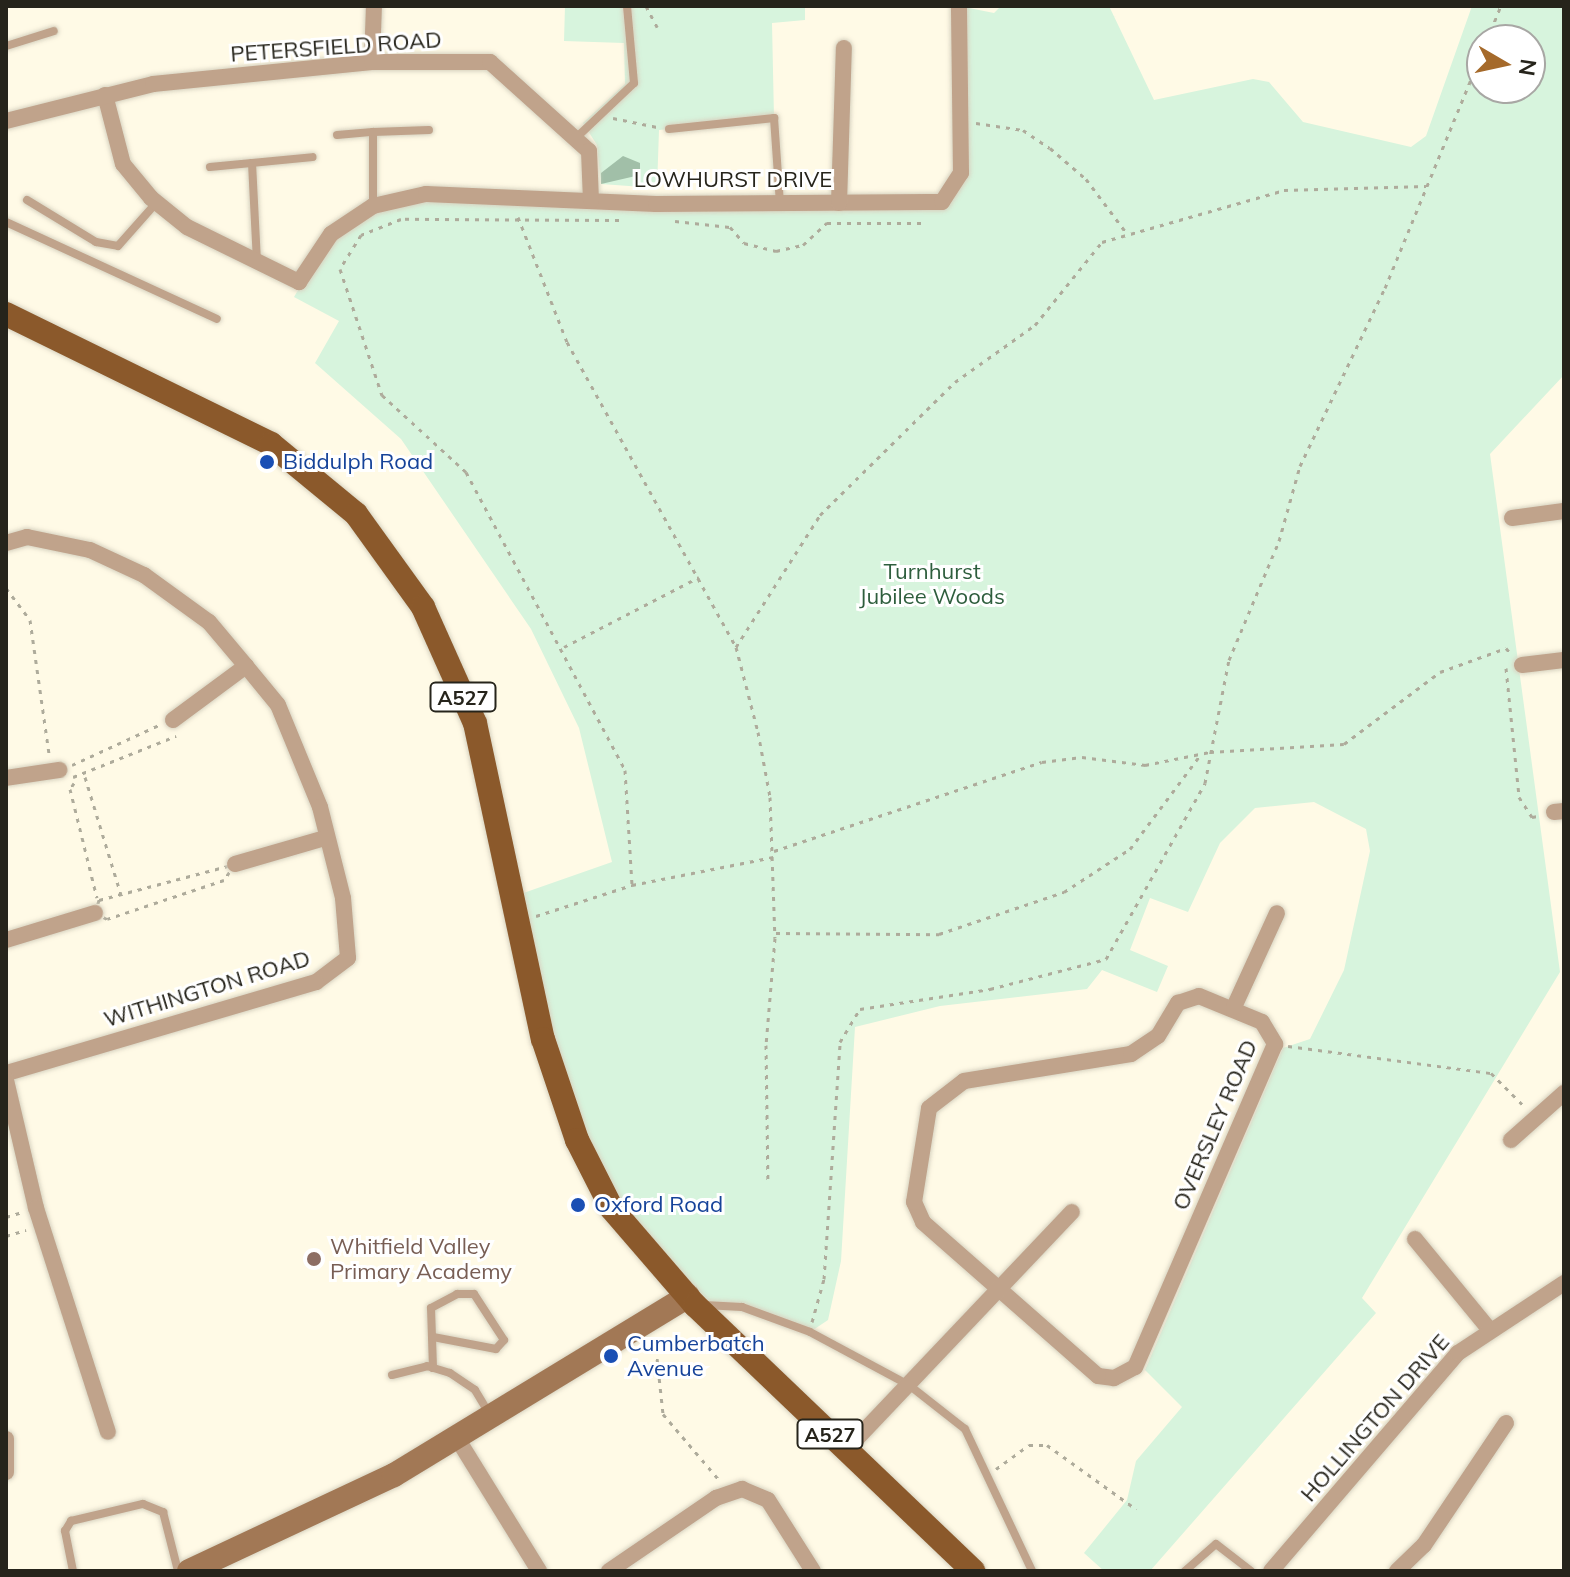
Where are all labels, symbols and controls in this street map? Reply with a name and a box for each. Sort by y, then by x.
north arrow [1466,24,1546,104]
street label: PETERSFIELD ROAD [229,26,443,68]
text: N [1513,57,1543,78]
street label: LOWHURST DRIVE [634,167,832,193]
place label: Biddulph Road [283,449,433,475]
marker: Biddulph Road [258,453,276,471]
park label: Turnhurst Jubilee Woods [859,558,1005,610]
road number: A527 [429,681,497,713]
street label: WITHINGTON ROAD [101,945,313,1033]
street label: OVERSLEY ROAD [1167,1036,1263,1214]
place label: Oxford Road [594,1192,723,1218]
marker: Oxford Road [569,1196,587,1214]
place label: Whitfield Valley Primary Academy [330,1233,512,1284]
marker: Whitfield Valley Primary Academy [305,1250,323,1268]
street label: HOLLINGTON DRIVE [1295,1329,1455,1507]
place label: Cumberbatch Avenue [627,1330,765,1382]
marker: Cumberbatch Avenue [602,1347,620,1365]
road number: A527 [796,1418,864,1450]

